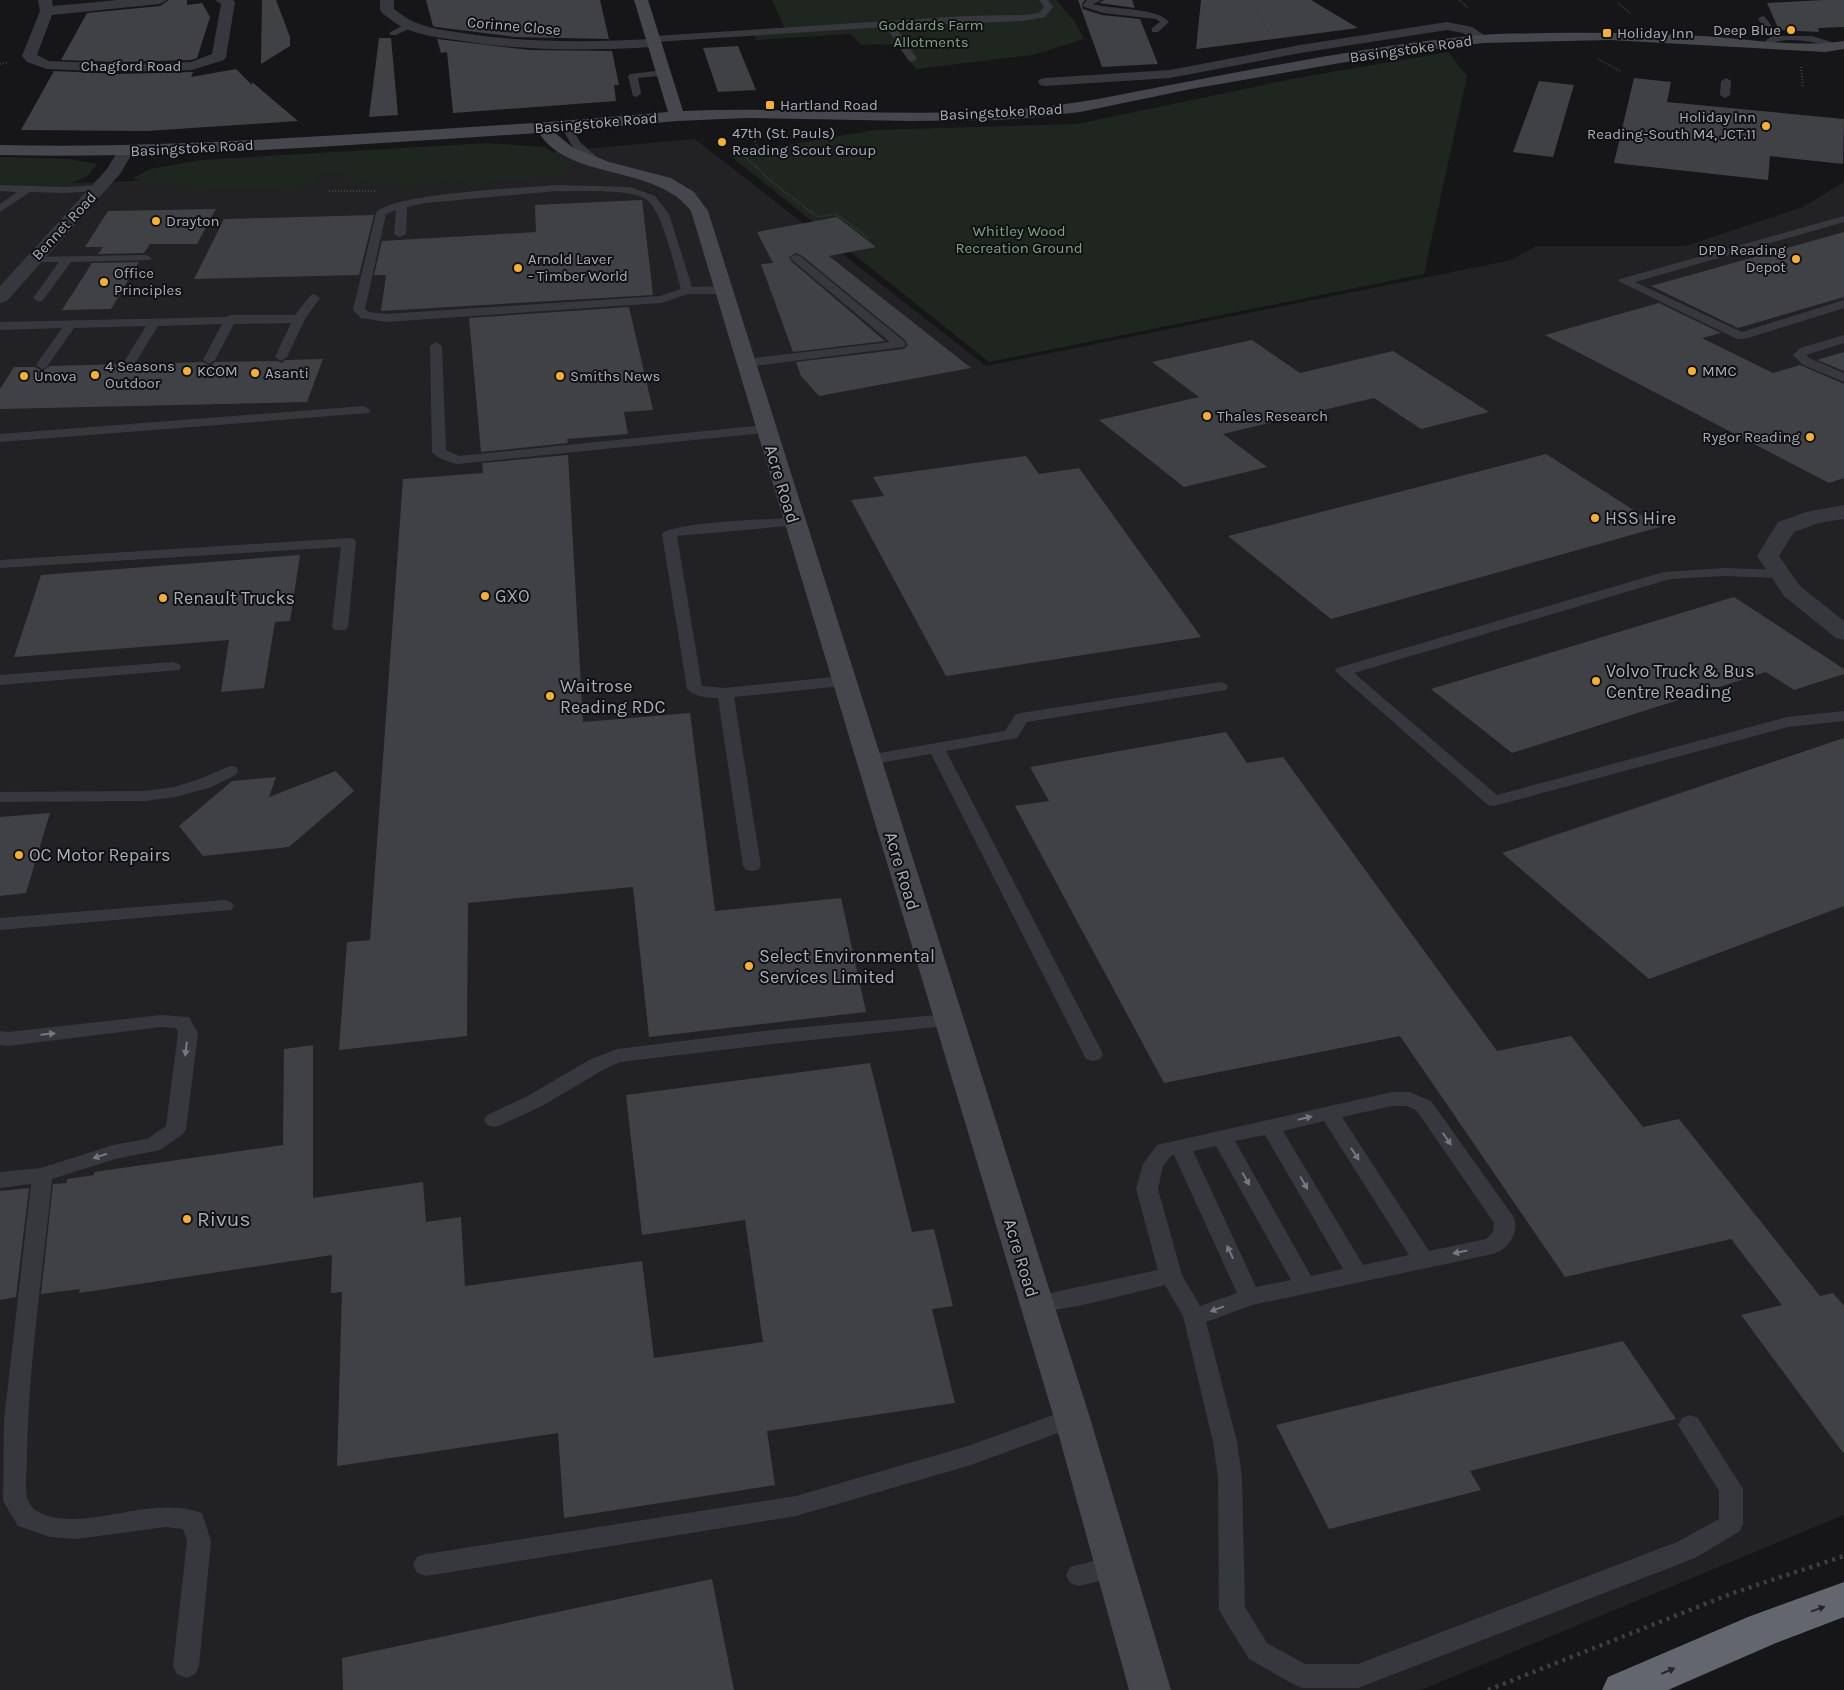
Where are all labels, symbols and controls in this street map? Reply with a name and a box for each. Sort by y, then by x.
street label: Corinne Close [466,13,562,39]
park label: Goddards Farm Allotments [879,16,983,51]
place label: Deep Blue [1713,21,1781,39]
place label: Holiday Inn [1617,24,1694,42]
marker: Deep Blue [1785,24,1797,36]
marker: Holiday Inn [1601,27,1613,39]
street label: Basingstoke Road [1349,31,1473,67]
street label: Chagford Road [81,57,181,75]
place label: Hartland Road [780,96,878,114]
marker: Hartland Road [764,99,776,111]
street label: Basingstoke Road [939,100,1063,124]
place label: Holiday Inn Reading-South M4, JCT.11 [1587,108,1756,143]
street label: Basingstoke Road [534,109,658,137]
marker: Holiday Inn Reading-South M4, JCT.11 [1760,120,1772,132]
place label: 47th (St. Pauls) Reading Scout Group [732,124,876,159]
street label: Basingstoke Road [130,136,254,160]
marker: 47th (St. Pauls) Reading Scout Group [716,136,728,148]
street label: Bennet Road [28,188,100,264]
place label: Drayton [166,212,219,230]
marker: Drayton [150,215,162,227]
park label: Whitley Wood Recreation Ground [955,222,1083,257]
place label: DPD Reading Depot [1698,241,1787,276]
place label: Arnold Laver - Timber World [528,250,628,285]
marker: DPD Reading Depot [1790,253,1802,265]
marker: Arnold Laver - Timber World [512,262,524,274]
place label: Office Principles [114,264,182,299]
marker: Office Principles [98,276,110,288]
place label: 4 Seasons Outdoor [105,357,175,392]
place label: KCOM [197,362,238,380]
place label: MMC [1702,362,1737,380]
place label: Asanti [265,364,309,382]
marker: KCOM [181,365,193,377]
marker: MMC [1686,365,1698,377]
place label: Unova [34,367,77,385]
marker: Asanti [249,367,261,379]
place label: Smiths News [570,367,660,385]
marker: 4 Seasons Outdoor [89,369,101,381]
marker: Unova [18,370,30,382]
marker: Smiths News [554,370,566,382]
place label: Thales Research [1217,407,1328,425]
marker: Thales Research [1201,410,1213,422]
place label: Rygor Reading [1702,428,1801,446]
marker: Rygor Reading [1804,431,1816,443]
street label: Acre Road [760,442,804,526]
place label: HSS Hire [1605,507,1676,529]
marker: HSS Hire [1589,512,1601,524]
place label: GXO [495,585,530,607]
place label: Renault Trucks [173,587,295,609]
marker: GXO [479,590,491,602]
marker: Renault Trucks [157,592,169,604]
place label: Volvo Truck & Bus Centre Reading [1606,660,1755,703]
place label: Waitrose Reading RDC [560,675,665,718]
marker: Volvo Truck & Bus Centre Reading [1590,675,1602,687]
marker: Waitrose Reading RDC [544,690,556,702]
street label: Acre Road [880,829,924,913]
place label: OC Motor Repairs [29,844,170,866]
marker: OC Motor Repairs [13,849,25,861]
place label: Select Environmental Services Limited [759,945,935,988]
marker: Select Environmental Services Limited [743,960,755,972]
one-way arrow [41,1030,57,1038]
one-way arrow [182,1041,190,1057]
one-way arrow [1298,1114,1313,1122]
one-way arrow [1442,1132,1452,1146]
one-way arrow [1350,1147,1359,1161]
one-way arrow [93,1152,108,1160]
one-way arrow [1241,1173,1250,1186]
one-way arrow [1299,1176,1308,1190]
place label: Rivus [197,1207,250,1231]
marker: Rivus [181,1213,193,1225]
street label: Acre Road [999,1216,1043,1300]
one-way arrow [1225,1245,1233,1259]
one-way arrow [1451,1249,1467,1257]
one-way arrow [1209,1306,1224,1313]
one-way arrow [1811,1605,1826,1613]
one-way arrow [1661,1667,1675,1675]

